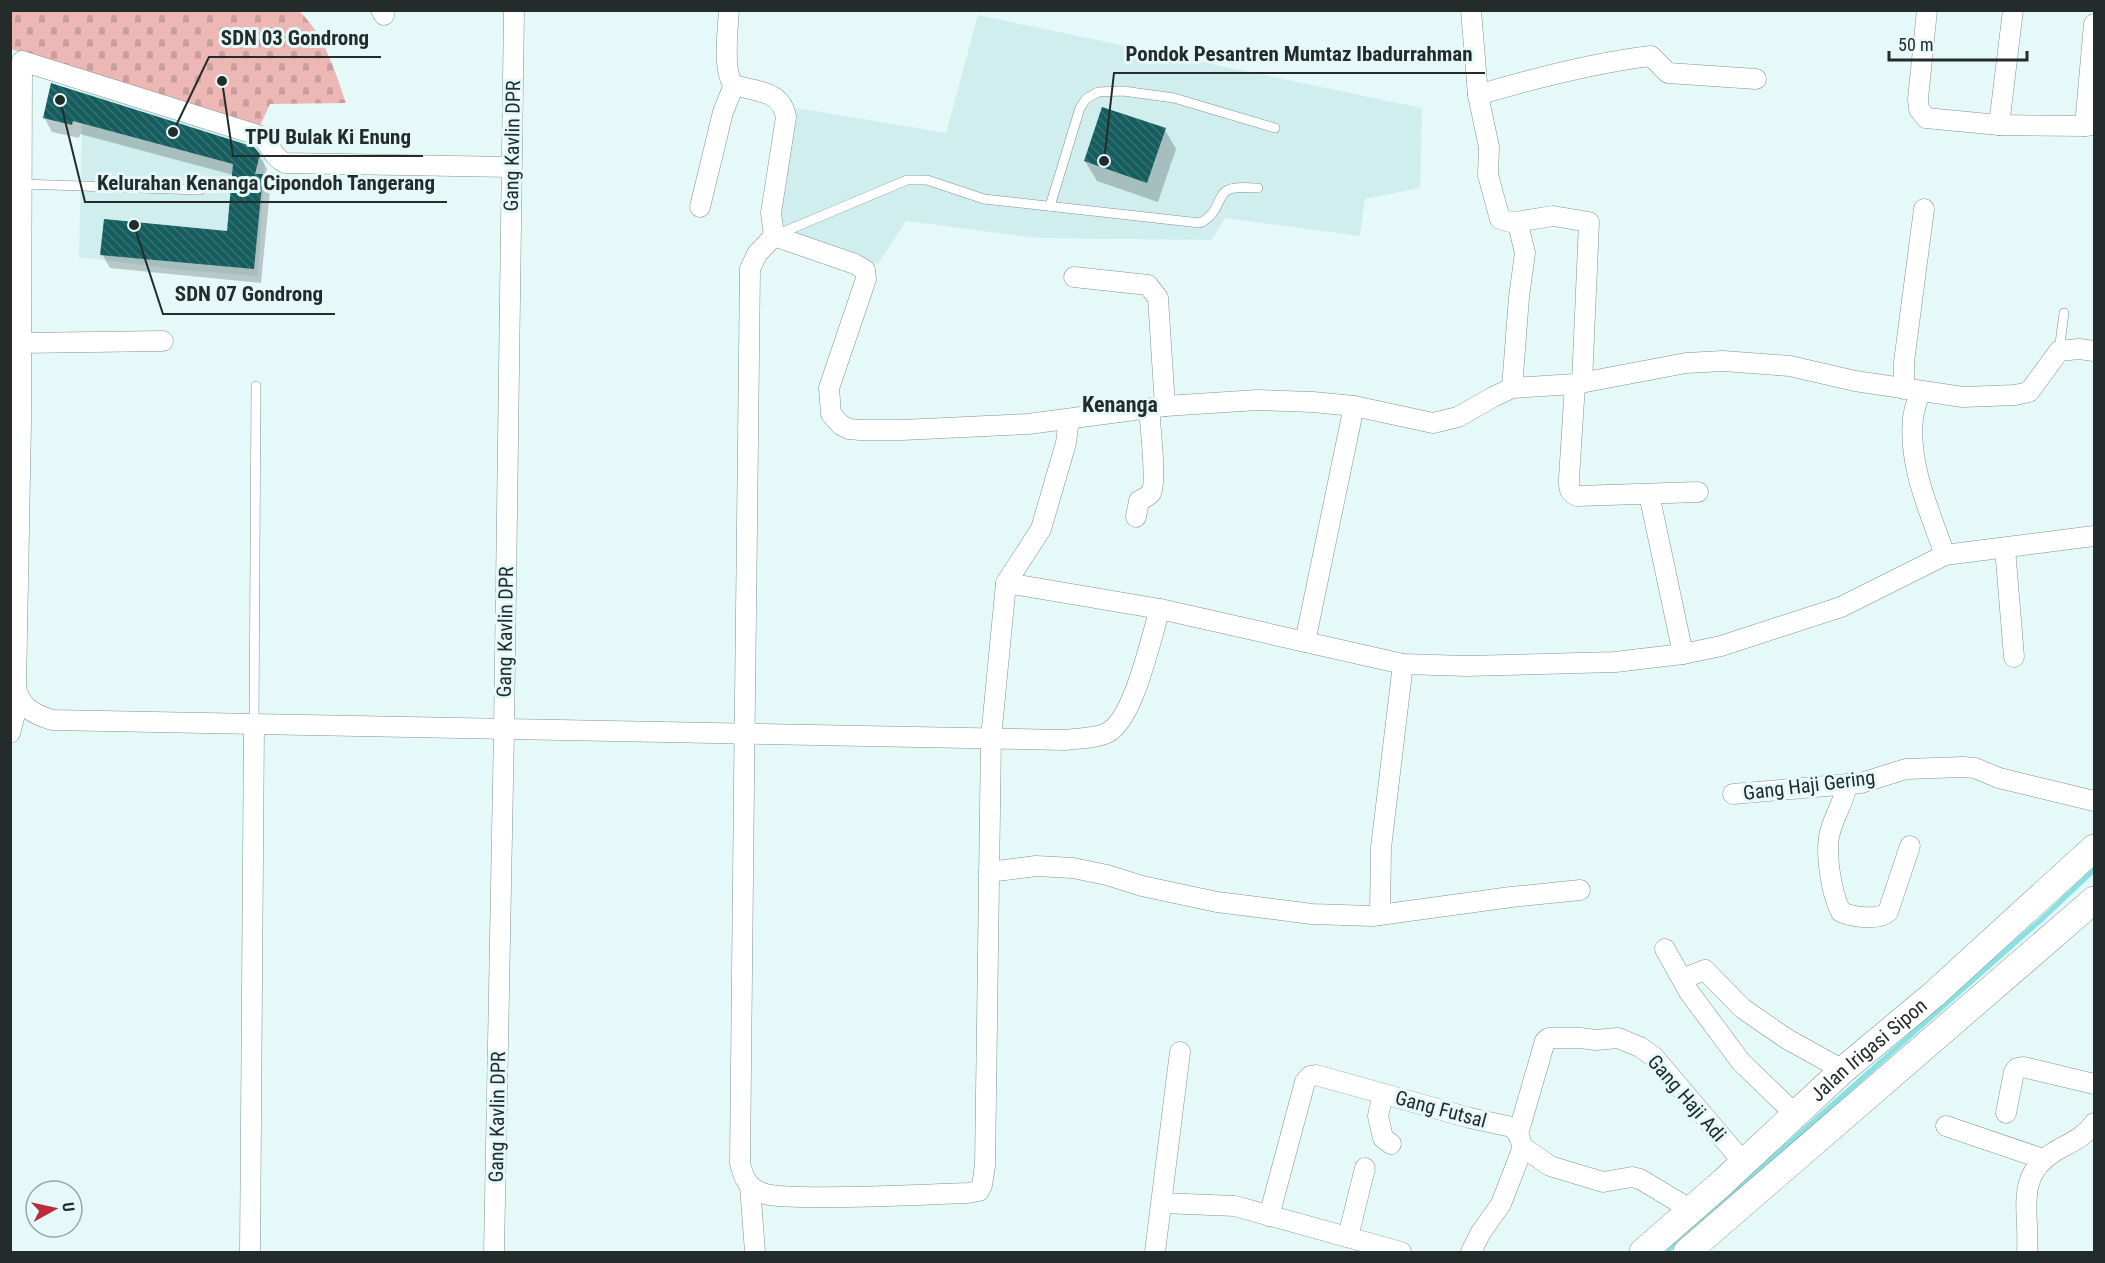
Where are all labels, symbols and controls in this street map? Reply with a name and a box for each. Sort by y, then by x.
callout: SDN 03 Gondrong [209,18,381,57]
scale bar [1889,24,2027,62]
text: SDN 03 Gondrong [221,26,369,50]
callout: Pondok Pesantren Mumtaz Ibadurrahman [1114,34,1485,73]
text: 50 m [1898,34,1933,55]
text: Pondok Pesantren Mumtaz Ibadurrahman [1125,42,1473,66]
street label: Gang Kavlin DPR [499,80,525,212]
callout: TPU Bulak Ki Enung [233,117,423,156]
text: TPU Bulak Ki Enung [245,125,411,149]
callout: Kelurahan Kenanga Cipondoh Tangerang [85,163,447,202]
text: Kelurahan Kenanga Cipondoh Tangerang [97,171,435,195]
callout: SDN 07 Gondrong [163,275,335,314]
text: SDN 07 Gondrong [175,282,323,306]
district label: Kenanga [1082,392,1158,417]
street label: Gang Kavlin DPR [492,566,518,698]
street label: Gang Haji Gering [1742,765,1876,805]
street label: Jalan Irigasi Sipon [1805,993,1932,1106]
street label: Gang Haji Adi [1643,1050,1731,1146]
street label: Gang Kavlin DPR [484,1051,510,1183]
street label: Gang Futsal [1393,1085,1489,1133]
north arrow [24,1179,84,1239]
text: U [58,1201,78,1213]

